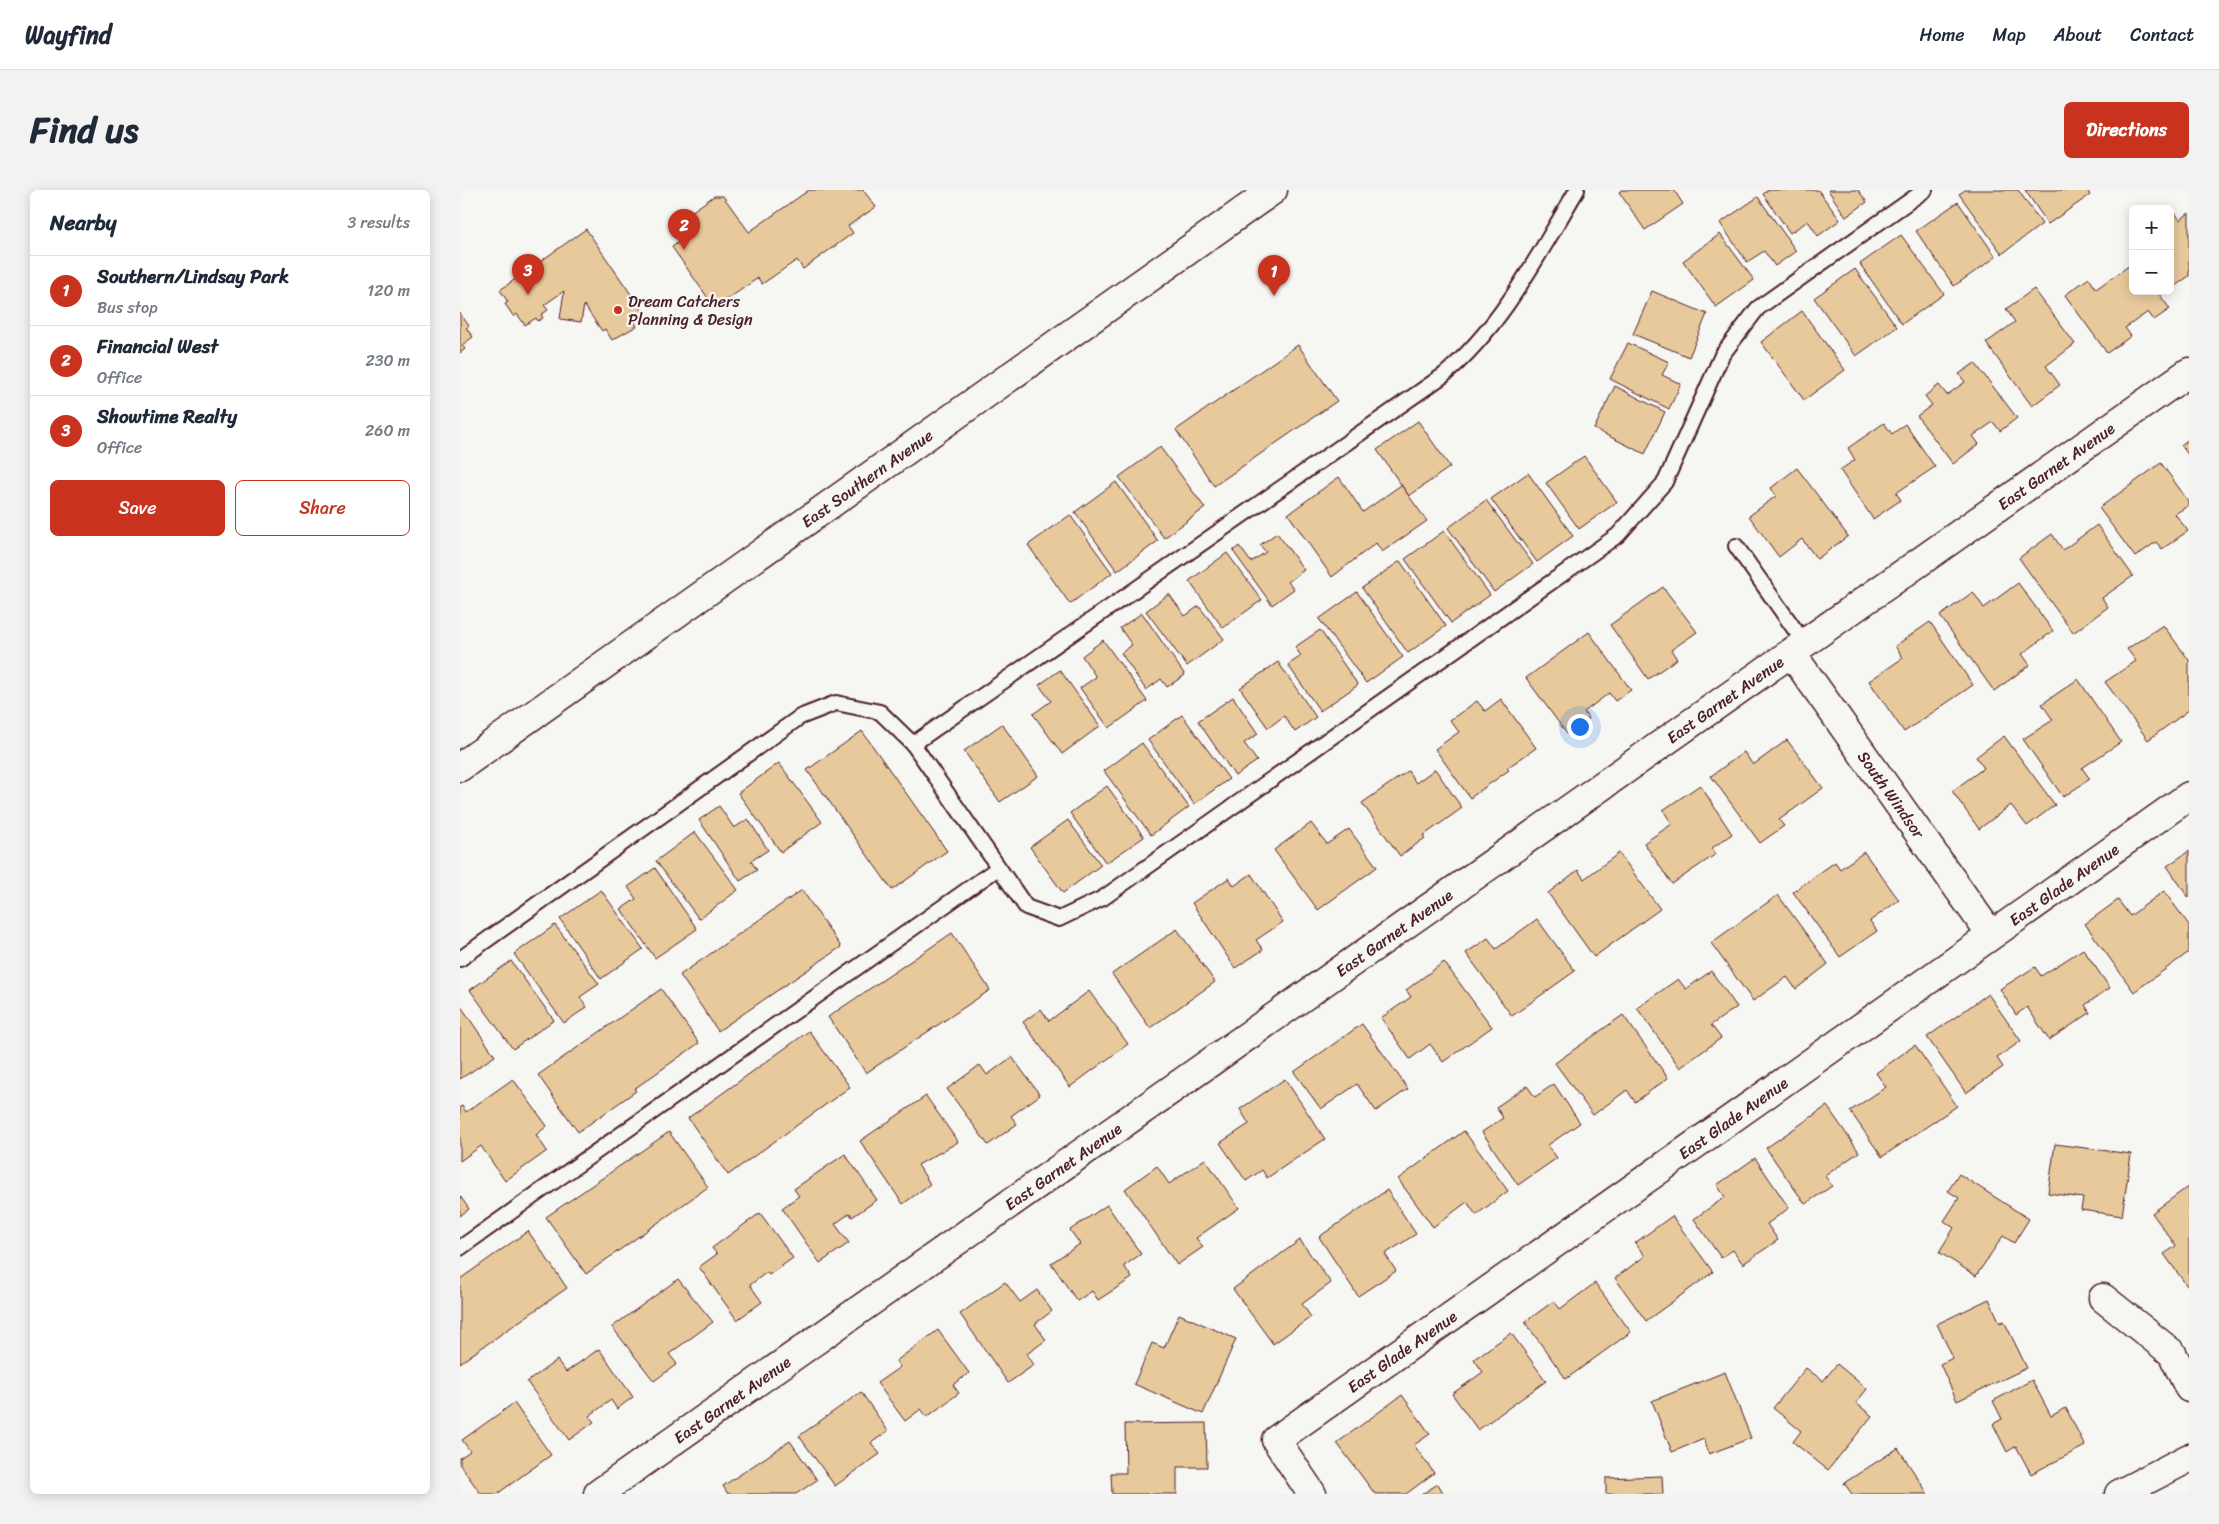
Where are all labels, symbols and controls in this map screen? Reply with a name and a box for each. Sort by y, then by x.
text: Wayfind [25,14,111,56]
text: Home [1920,19,1965,51]
text: Map [1993,19,2026,51]
text: About [2054,19,2102,51]
text: Contact [2130,19,2194,51]
text: Find us [30,99,138,161]
button: Directions [2064,102,2189,158]
text: Nearby [50,204,116,242]
map controls [2129,205,2174,295]
button: + [2129,205,2174,250]
text: 3 results [347,208,410,237]
pin: 2 [668,209,700,250]
button: − [2129,250,2174,295]
pin: 3 [512,254,544,295]
pin: 1 [1258,255,1290,296]
text: Southern/Lindsay Park [97,260,289,293]
text: 1 [63,276,69,305]
text: 120 m [367,276,410,305]
place label: Dream Catchers Planning & Design [628,287,753,334]
text: Bus stop [97,293,158,322]
marker: Dream Catchers Planning & Design [612,304,624,316]
text: Financial West [97,330,218,363]
text: 2 [61,346,71,375]
text: 230 m [365,346,410,375]
text: Office [97,363,142,392]
text: Showtime Realty [97,400,237,433]
street label: East Garnet Avenue [1991,414,2121,518]
text: 3 [62,416,70,445]
text: 260 m [365,416,410,445]
street label: East Southern Avenue [795,421,939,535]
text: Office [97,433,142,462]
button: Save [50,480,225,536]
button: Share [235,480,410,536]
street label: East Garnet Avenue [1660,647,1790,751]
your location [1567,714,1593,740]
street label: South Windsor [1850,744,1934,846]
street label: East Glade Avenue [2003,835,2125,933]
street label: East Garnet Avenue [1329,881,1459,984]
street label: East Glade Avenue [1672,1068,1794,1167]
street label: East Garnet Avenue [998,1114,1128,1218]
street label: East Glade Avenue [1341,1302,1463,1400]
street label: East Garnet Avenue [667,1348,797,1451]

